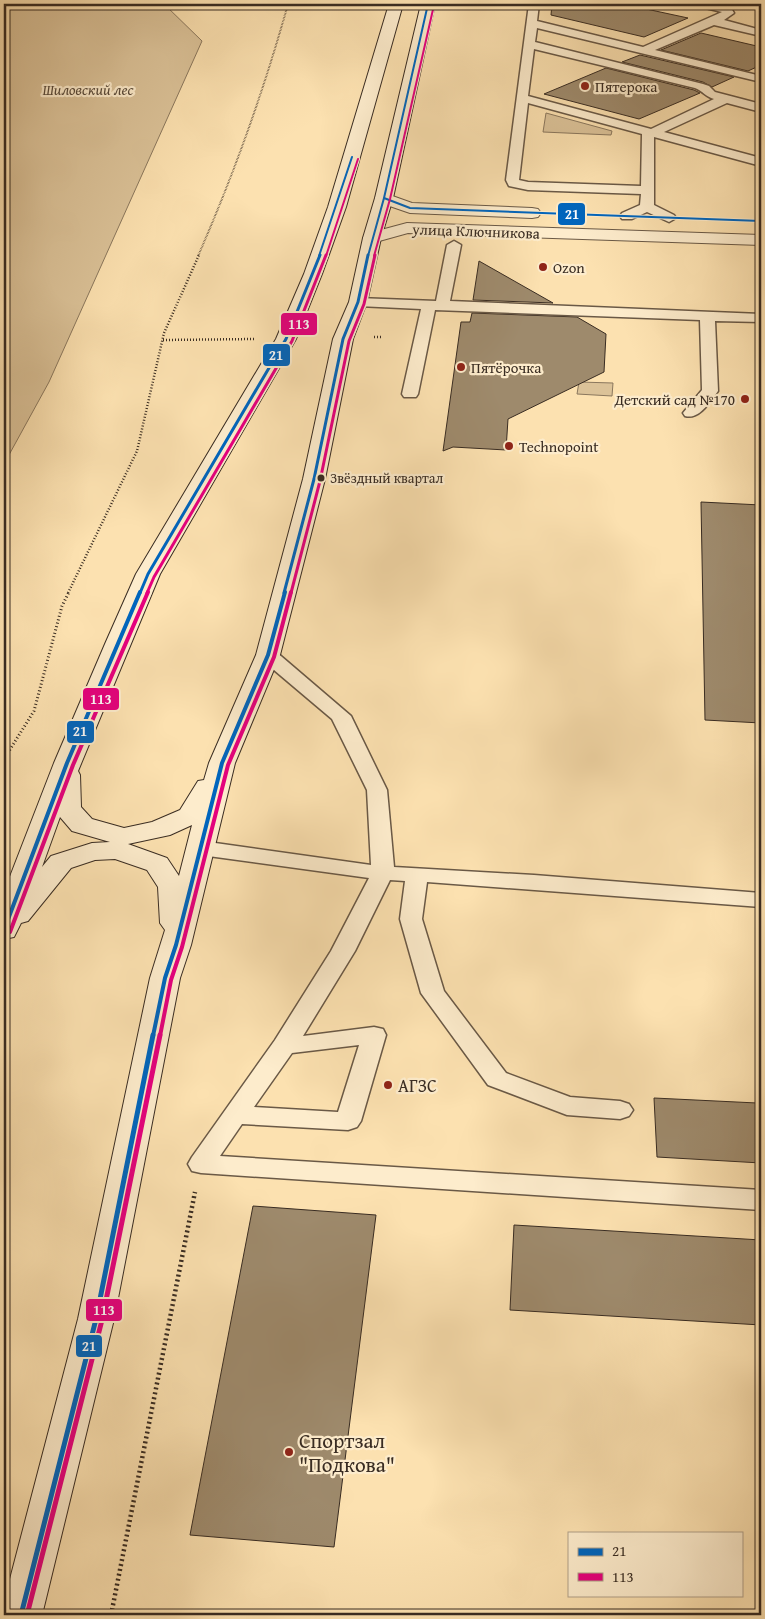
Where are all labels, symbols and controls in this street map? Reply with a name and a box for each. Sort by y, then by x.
place label: Пятерока [595,76,658,97]
park label: Шиловский лес [42,79,135,100]
marker: Пятерока [579,80,591,92]
line badge: 21 [557,202,586,226]
text: 21 [565,204,579,224]
street label: улица Ключникова [411,218,541,244]
place label: Ozon [553,257,585,278]
marker: Ozon [537,261,549,273]
line badge: 113 [280,312,318,336]
text: 113 [288,314,310,334]
line badge: 21 [262,343,291,367]
text: 21 [269,345,283,365]
place label: Пятёрочка [471,357,542,378]
marker: Пятёрочка [455,361,467,373]
place label: Детский сад №170 [613,389,735,410]
marker: Детский сад №170 [739,393,751,405]
place label: Technopoint [519,436,599,457]
marker: Technopoint [503,440,515,452]
place label: Звёздный квартал [330,468,443,488]
marker: Звёздный квартал [316,473,326,483]
line badge: 113 [82,687,120,711]
text: 113 [90,689,112,709]
line badge: 21 [66,720,95,744]
text: 21 [73,721,87,741]
place label: АГЗС [398,1072,437,1099]
marker: АГЗС [382,1079,394,1091]
line badge: 113 [85,1298,123,1322]
text: 113 [93,1300,115,1320]
line badge: 21 [75,1334,103,1358]
text: 21 [82,1336,96,1356]
place label: Спортзал "Подкова" [299,1425,395,1480]
marker: Спортзал "Подкова" [283,1446,295,1458]
legend [568,1532,742,1596]
text: 21 [612,1540,626,1561]
text: 113 [612,1566,634,1587]

